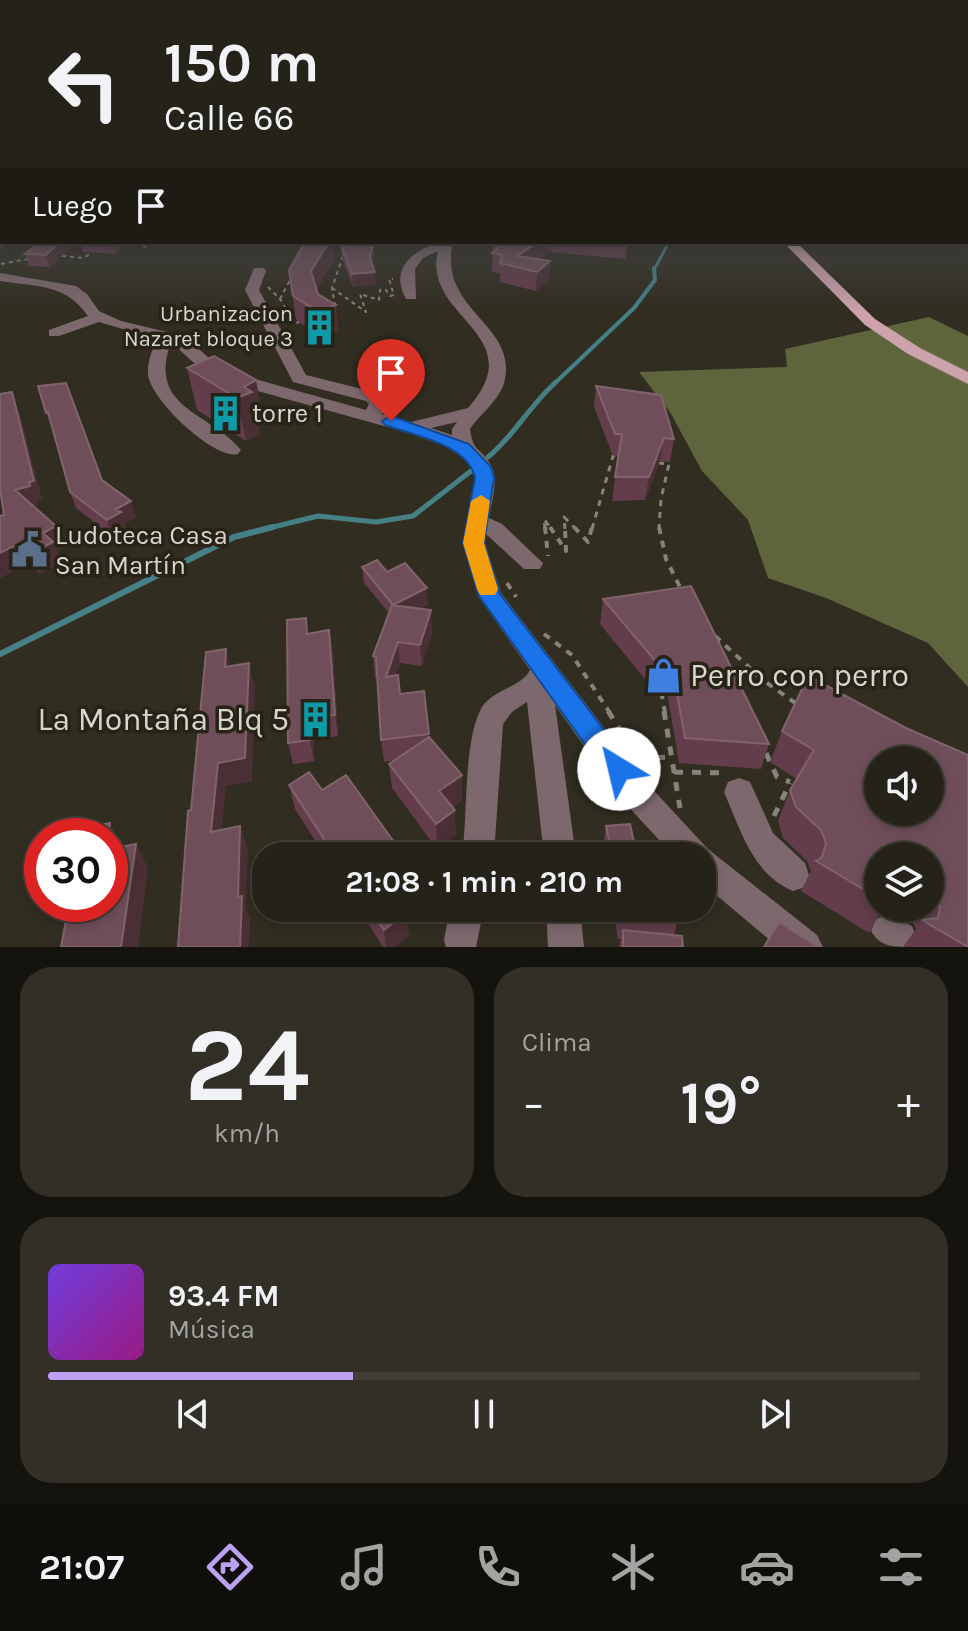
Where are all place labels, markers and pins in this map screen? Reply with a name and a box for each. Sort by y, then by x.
place label: Urbanizacion Nazaret bloque 3 [124,301,293,352]
building icon: Urbanizacion Nazaret bloque 3 [300,308,338,346]
pin [357,339,425,421]
building icon: torre 1 [207,394,245,432]
place label: torre 1 [252,398,323,429]
place label: Ludoteca Casa San Martín [55,520,228,581]
public building icon: Ludoteca Casa San Martín [10,531,48,569]
shop icon: Perro con perro [645,656,683,694]
place label: Perro con perro [690,657,909,694]
building icon: La Montaña Blq 5 [296,700,334,738]
place label: La Montaña Blq 5 [38,701,289,738]

